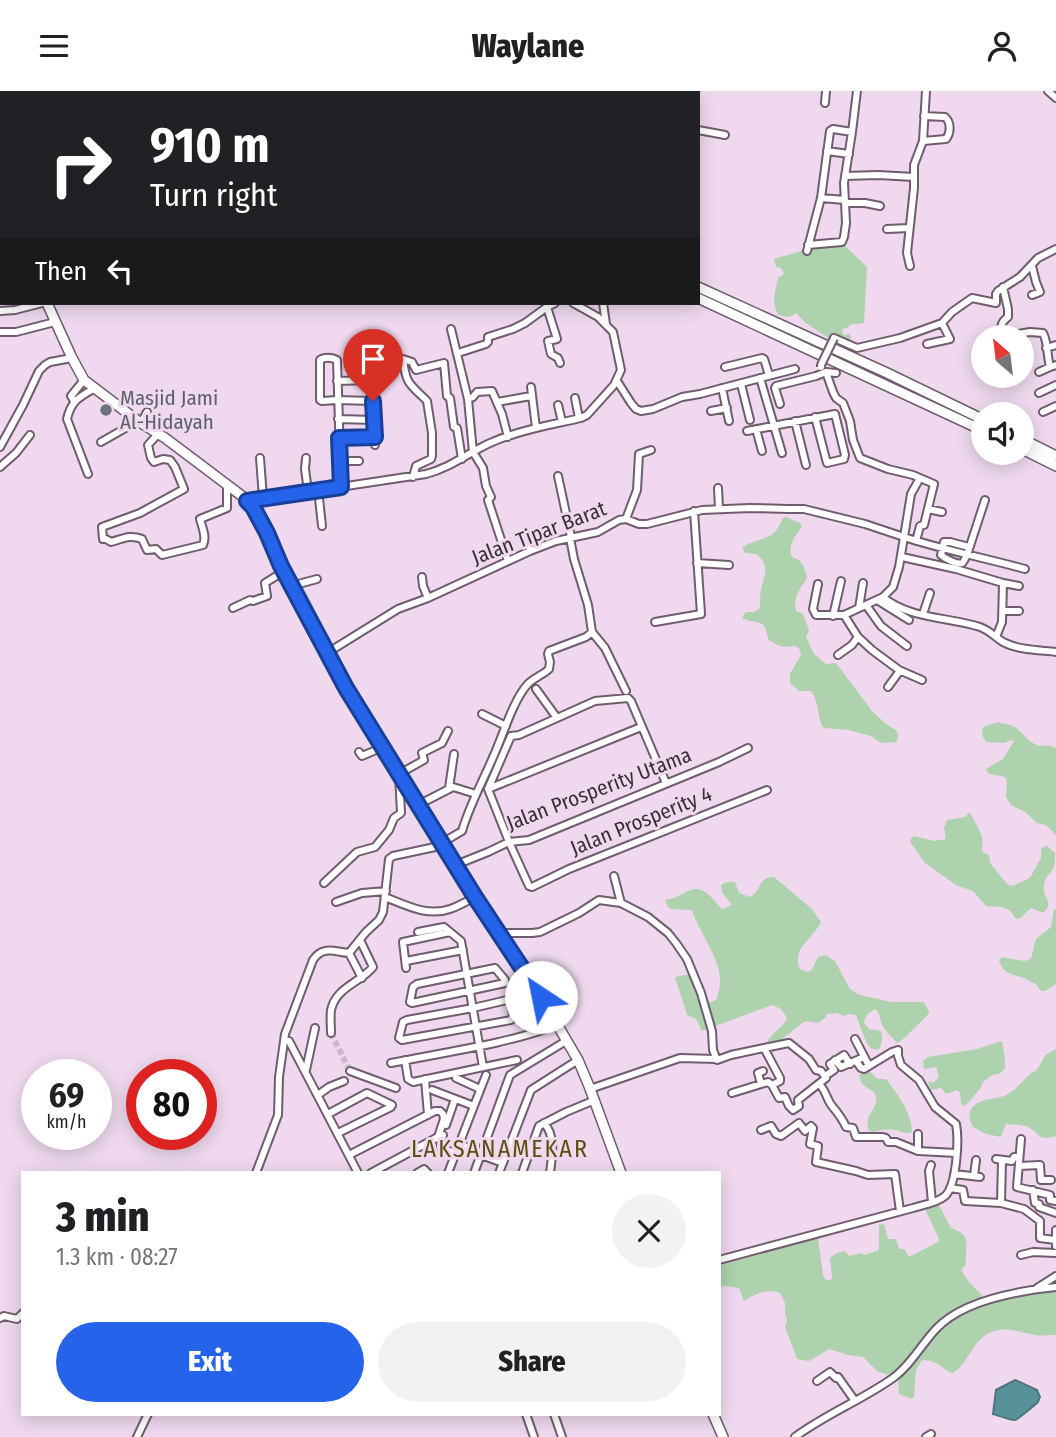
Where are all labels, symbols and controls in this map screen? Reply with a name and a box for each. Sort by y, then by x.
icon: menu [35,27,73,65]
text: Waylane [472,27,584,65]
icon: person [983,27,1021,65]
text: 910 m [150,116,270,175]
icon: right [35,119,126,210]
text: Turn right [150,176,277,214]
icon: left [101,252,139,290]
text: Then [35,256,87,287]
north arrow [971,325,1034,389]
map controls [971,325,1034,465]
pin [343,329,403,401]
icon: arrive [354,340,392,378]
place label: Masjid Jami Al-Hidayah [120,385,218,435]
marker: Masjid Jami Al-Hidayah [98,402,114,418]
button: sound [971,402,1034,465]
street label: Jalan Tipar Barat [468,495,610,571]
street label: Jalan Prosperity Utama [503,742,695,836]
street label: Jalan Prosperity 4 [566,781,716,861]
position arrow [504,960,578,1034]
speed limit sign: 80 [126,1059,217,1150]
text: 69 [49,1074,84,1116]
text: km/h [46,1111,87,1133]
district label: LAKSANAMEKAR [411,1135,589,1163]
text: 3 min [56,1192,149,1242]
button: close [612,1194,686,1268]
text: 1.3 km · 08:27 [56,1243,178,1271]
button: Exit [56,1322,364,1402]
button: Share [378,1322,686,1402]

